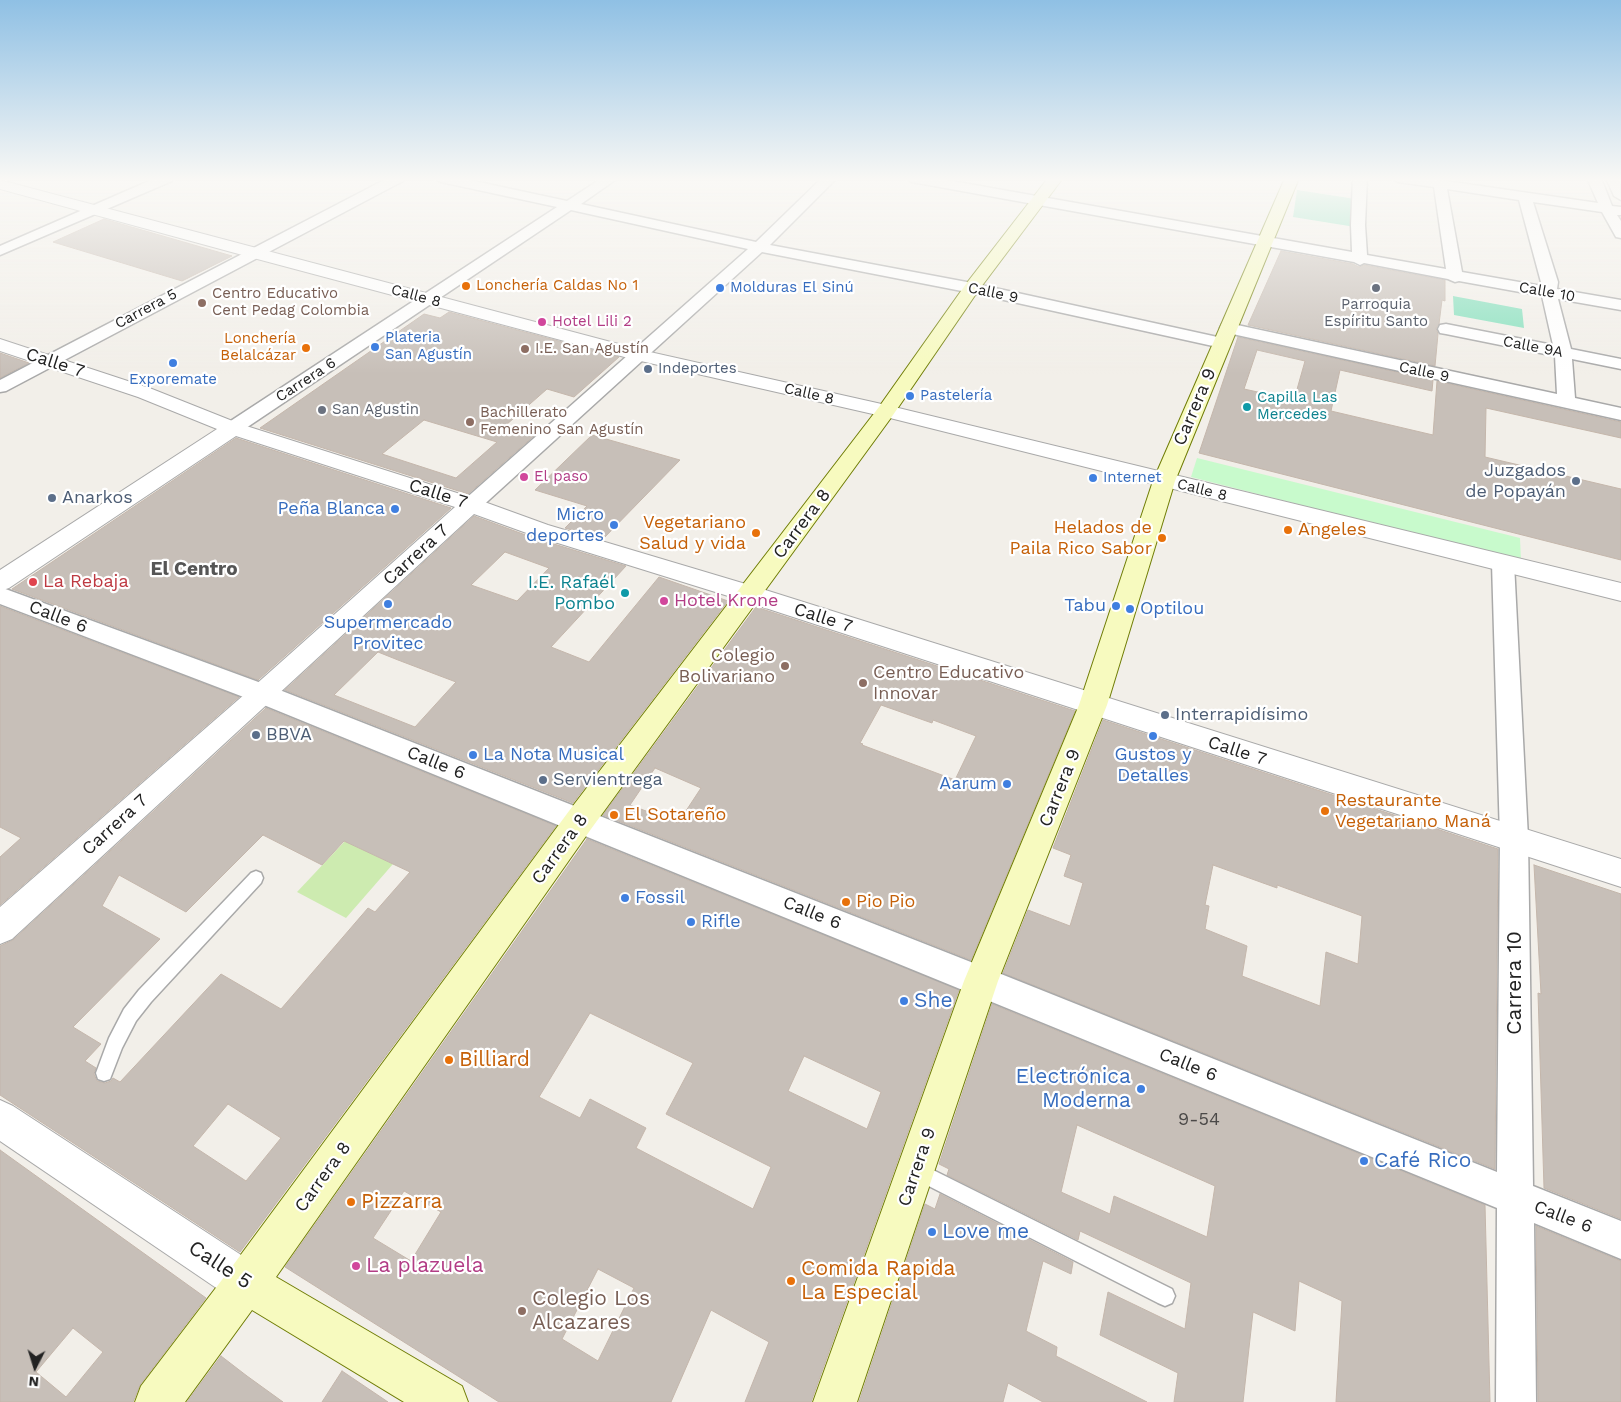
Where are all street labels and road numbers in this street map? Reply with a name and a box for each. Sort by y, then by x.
street label: Calle 10 [1517,278,1577,306]
street label: Calle 9 [966,279,1020,307]
street label: Calle 8 [389,281,443,311]
street label: Carrera 5 [112,285,180,333]
street label: Calle 9A [1501,332,1565,362]
street label: Calle 7 [23,343,87,383]
street label: Carrera 6 [273,354,339,406]
street label: Calle 9 [1397,358,1451,386]
street label: Carrera 9 [1169,365,1221,449]
street label: Calle 8 [782,379,836,409]
street label: Calle 7 [406,474,470,514]
street label: Calle 8 [1175,475,1229,505]
street label: Carrera 8 [769,485,835,563]
street label: Carrera 7 [379,520,453,590]
street label: Calle 6 [26,596,90,638]
street label: Calle 7 [791,598,855,638]
street label: Calle 7 [1205,731,1269,771]
street label: Calle 6 [404,742,468,784]
street label: Carrera 9 [1035,746,1085,830]
street label: Carrera 7 [78,790,152,860]
street label: Carrera 8 [527,810,593,888]
street label: Calle 6 [780,892,844,934]
street label: Carrera 10 [1502,931,1528,1035]
street label: Calle 6 [1156,1044,1220,1086]
street label: Carrera 9 [893,1125,941,1209]
street label: Carrera 8 [290,1138,356,1216]
street label: Calle 6 [1531,1196,1595,1238]
street label: Calle 5 [184,1235,256,1295]

